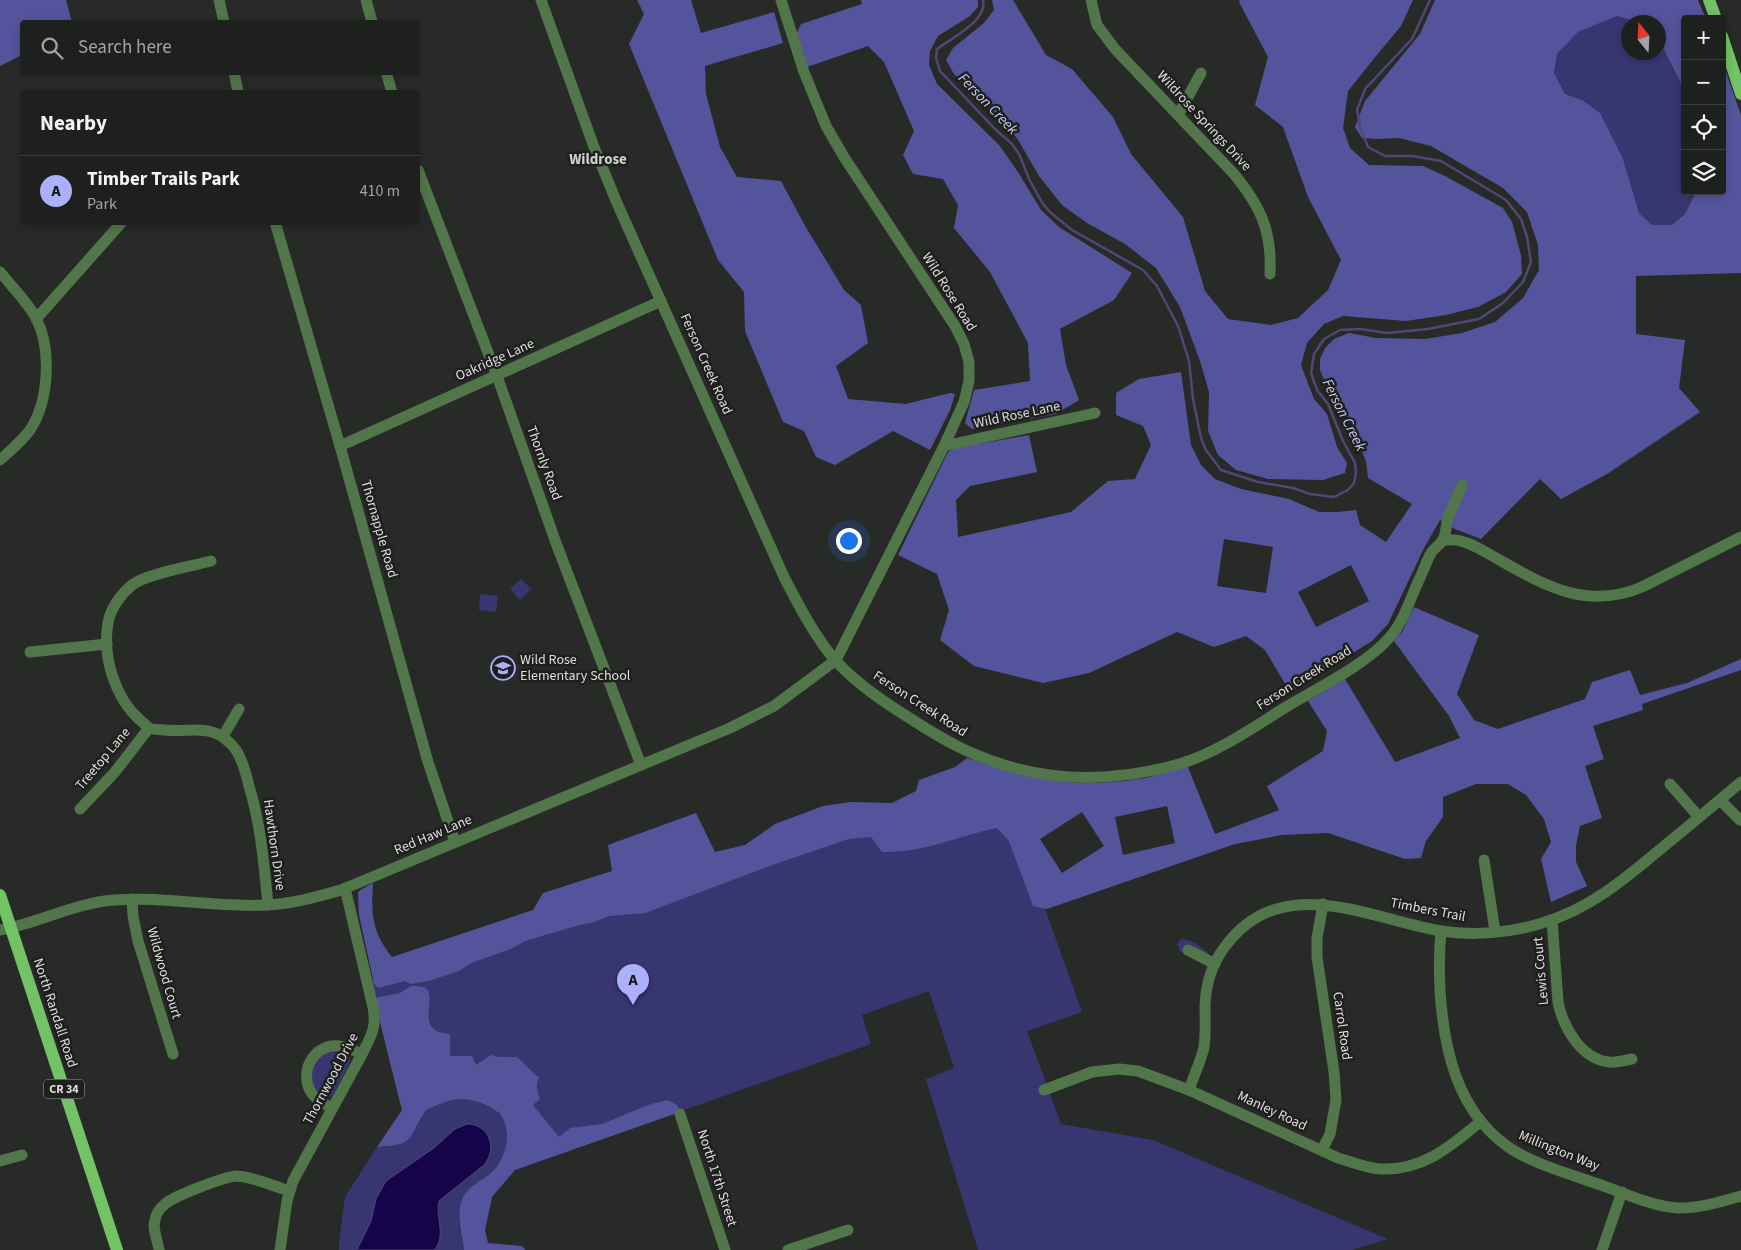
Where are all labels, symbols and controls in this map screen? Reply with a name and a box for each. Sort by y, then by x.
north arrow [1621,15,1666,60]
map controls [1681,15,1726,195]
button: + [1681,15,1726,60]
search box [20,20,420,75]
icon: search [38,34,66,62]
text: Search here [78,34,172,61]
button: − [1681,60,1726,105]
street label: Wildrose Springs Drive [1152,66,1256,176]
water label: Ferson Creek [953,68,1023,140]
button: locate [1681,105,1726,150]
text: Nearby [40,108,107,138]
district label: Wildrose [569,149,627,170]
button: layers [1681,150,1726,195]
text: Timber Trails Park [87,166,240,193]
text: A [51,180,61,202]
text: 410 m [360,180,400,202]
text: Park [87,193,117,215]
street label: Wild Rose Road [917,249,981,335]
street label: Ferson Creek Road [675,310,737,418]
street label: Oakridge Lane [452,334,538,386]
water label: Ferson Creek [1317,375,1372,456]
street label: Wild Rose Lane [972,396,1062,434]
street label: Thornly Road [521,423,567,503]
street label: Thornapple Road [355,478,403,580]
your location [836,528,862,554]
street label: Ferson Creek Road [1253,641,1355,715]
place label: Wild Rose Elementary School [520,650,631,686]
school or university icon: Wild Rose Elementary School [490,655,516,681]
street label: Ferson Creek Road [869,666,971,742]
street label: Treetop Lane [71,723,135,795]
street label: Hawthorn Drive [258,798,290,892]
street label: Red Haw Lane [391,810,475,860]
street label: Timbers Trail [1389,893,1468,927]
street label: Wildwood Court [141,925,187,1021]
street label: Lewis Court [1528,936,1554,1006]
street label: North Randall Road [28,956,82,1070]
pin: A [617,964,649,1005]
street label: Carrol Road [1327,991,1357,1061]
street label: Thornwood Drive [298,1030,364,1128]
road number: CR 34 [44,1080,84,1098]
street label: Manley Road [1234,1086,1310,1136]
street label: Millington Way [1515,1126,1603,1177]
street label: North 17th Street [692,1127,742,1229]

